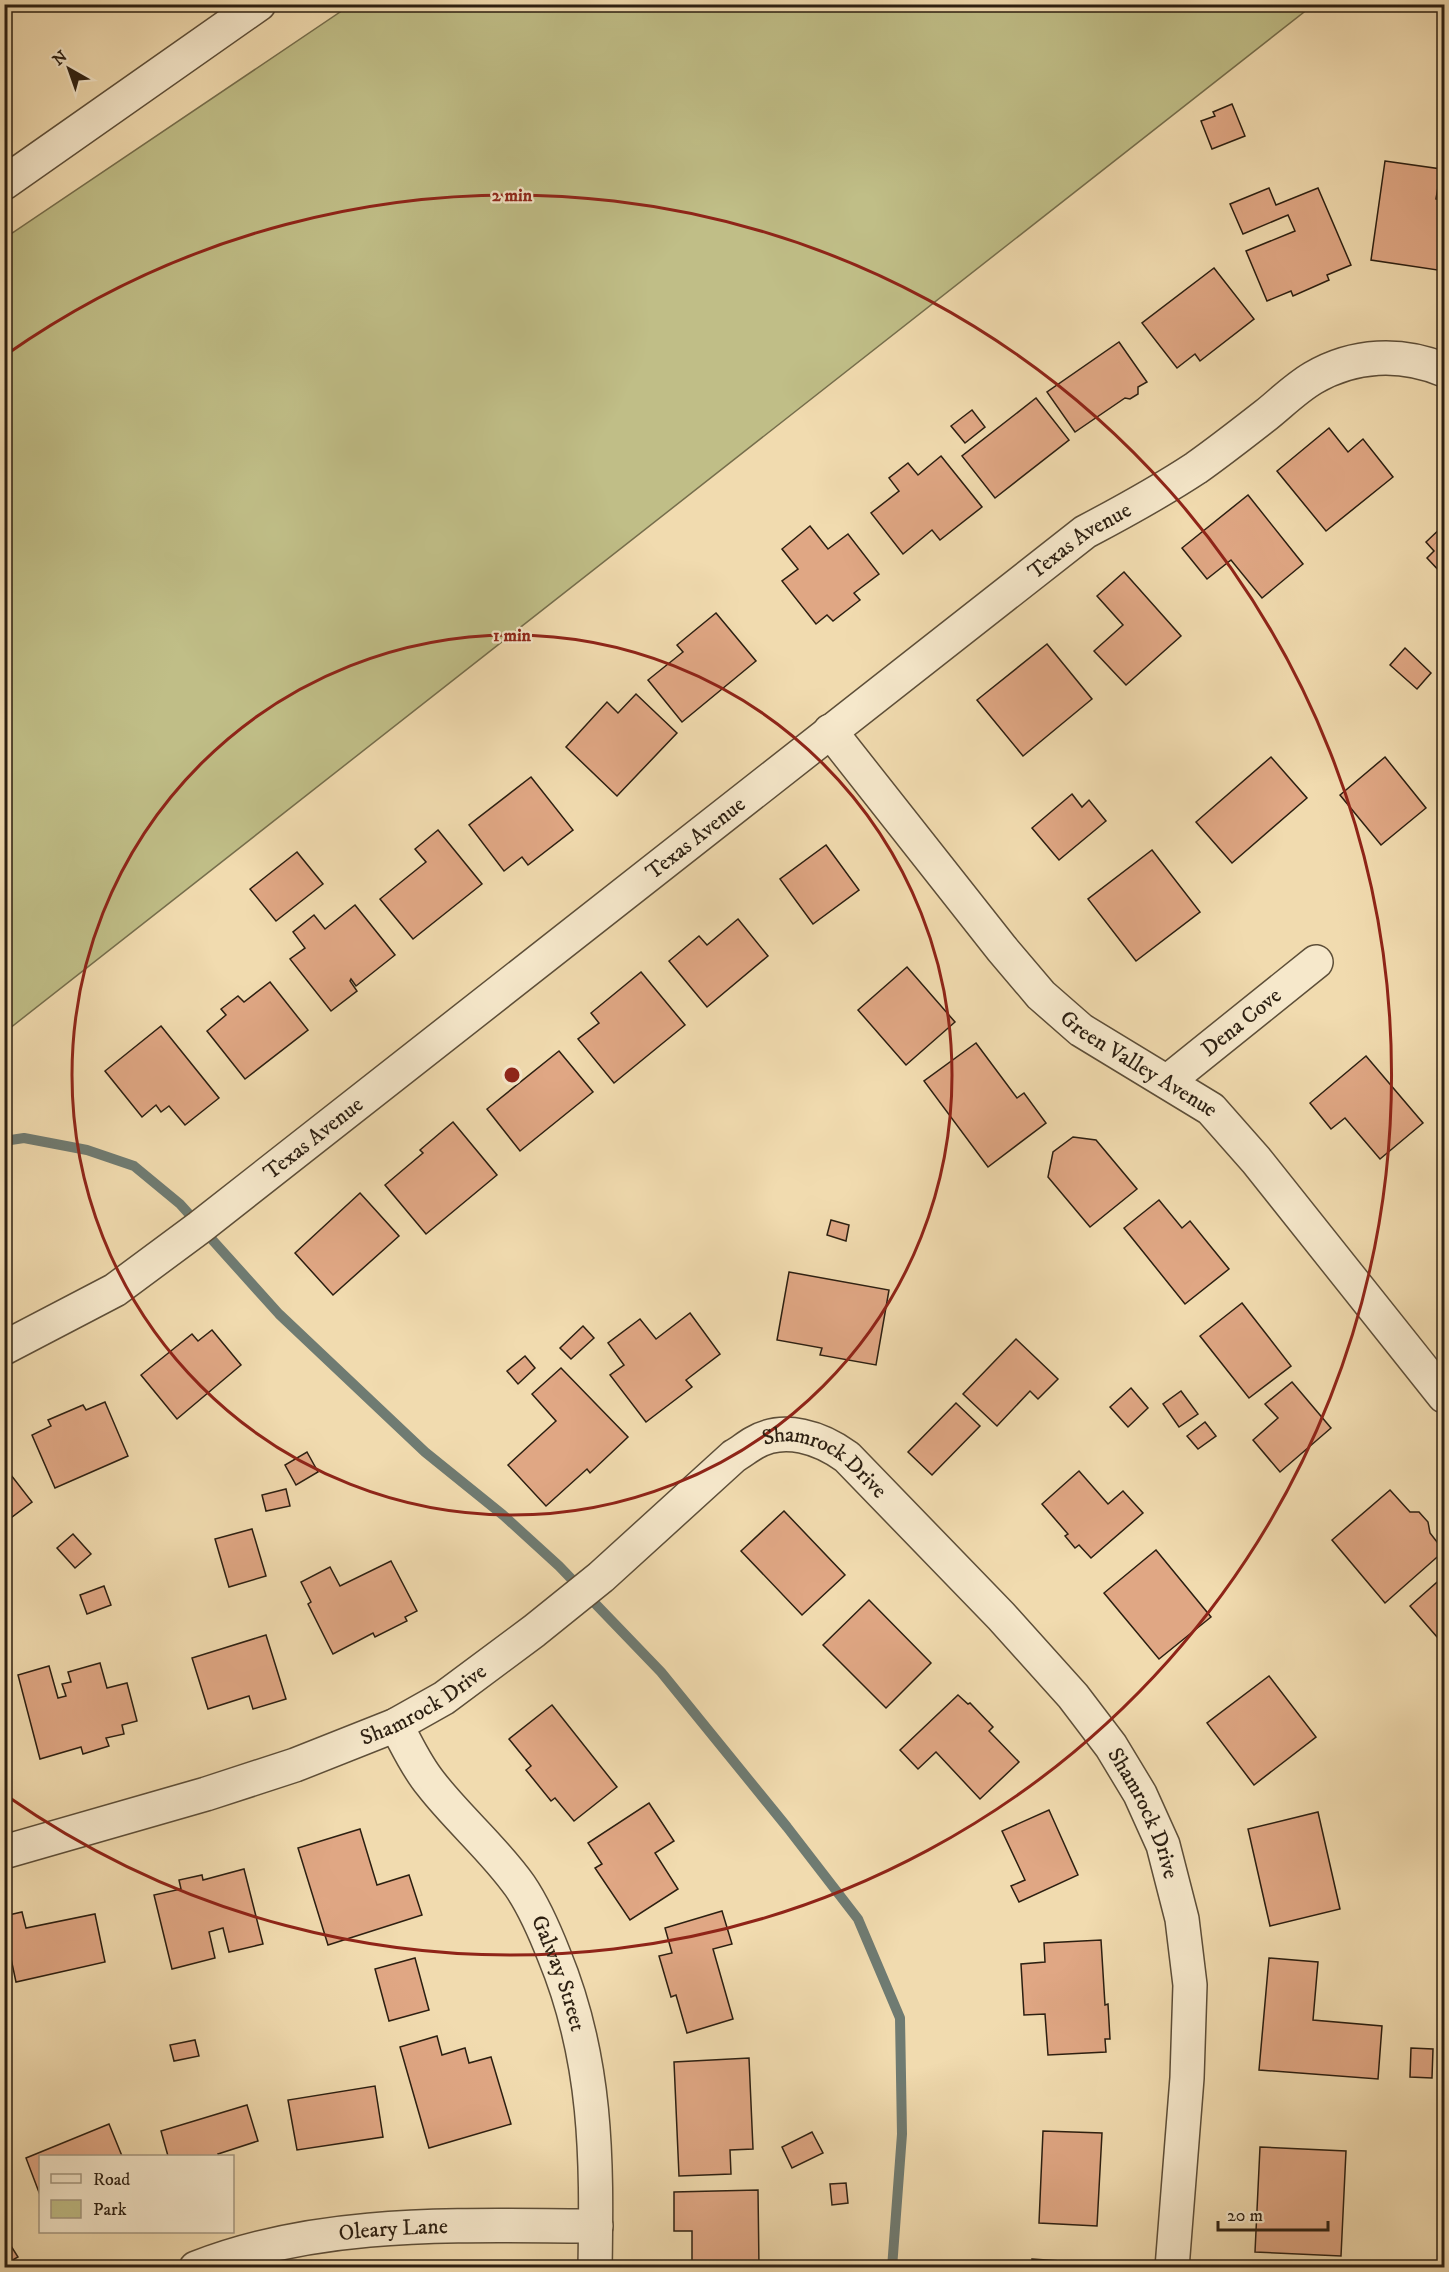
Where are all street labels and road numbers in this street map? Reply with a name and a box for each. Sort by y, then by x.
street label: Texas Avenue [1022,496,1136,585]
street label: Texas Avenue [640,790,751,885]
street label: Dena Cove [1196,982,1287,1062]
street label: Green Valley Avenue [1054,1004,1225,1122]
street label: Texas Avenue [258,1091,368,1186]
street label: Shamrock Drive [759,1421,893,1504]
street label: Shamrock Drive [356,1658,492,1751]
street label: Shamrock Drive [1102,1743,1185,1882]
street label: Galway Street [525,1911,592,2034]
street label: Oleary Lane [337,2213,448,2247]

